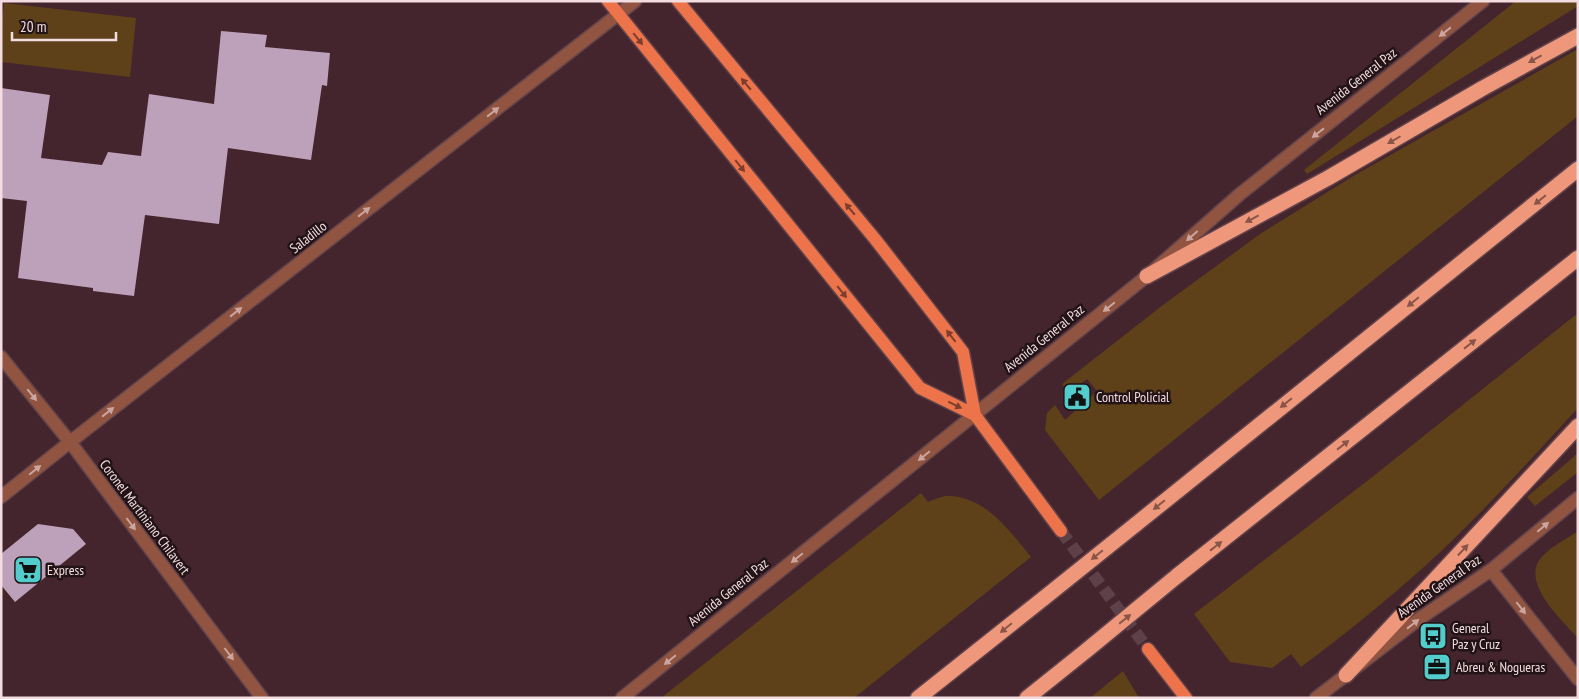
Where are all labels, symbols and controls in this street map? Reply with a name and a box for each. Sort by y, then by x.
scale bar [12,10,116,42]
text: 20 m [20,17,46,36]
one-way arrow [1439,26,1452,37]
one-way arrow [632,33,643,46]
street label: Avenida General Paz [1312,44,1400,118]
one-way arrow [1528,55,1542,64]
one-way arrow [741,78,752,91]
one-way arrow [486,107,499,118]
one-way arrow [1311,127,1324,138]
one-way arrow [1387,136,1401,144]
one-way arrow [734,159,745,172]
one-way arrow [1534,194,1547,205]
one-way arrow [845,203,856,215]
one-way arrow [357,207,370,218]
one-way arrow [1246,215,1259,224]
street label: Saladillo [286,217,330,257]
one-way arrow [1187,230,1199,242]
one-way arrow [837,285,848,298]
one-way arrow [1407,296,1420,307]
street label: Avenida General Paz [1000,300,1088,376]
one-way arrow [1103,301,1116,312]
one-way arrow [229,307,242,318]
one-way arrow [946,330,956,343]
one-way arrow [1463,338,1476,349]
public building icon: Control Policial [1062,382,1092,412]
one-way arrow [26,388,37,401]
place label: Control Policial [1096,388,1170,406]
one-way arrow [1280,398,1293,409]
one-way arrow [948,401,962,409]
one-way arrow [101,407,114,418]
one-way arrow [1336,440,1350,450]
one-way arrow [917,451,930,462]
street label: Coronel Martiniano Chilavert [96,456,194,578]
one-way arrow [29,464,42,475]
one-way arrow [1153,500,1166,510]
one-way arrow [126,517,136,531]
one-way arrow [1536,521,1549,532]
one-way arrow [1209,541,1222,552]
one-way arrow [1457,544,1469,556]
one-way arrow [1091,550,1104,561]
street label: Avenida General Paz [1394,551,1484,621]
one-way arrow [791,552,804,563]
street label: Avenida General Paz [684,554,772,630]
supermarket icon: Express [13,555,43,585]
place label: Express [47,561,84,579]
one-way arrow [1516,601,1527,614]
one-way arrow [1118,614,1131,625]
one-way arrow [1406,618,1419,629]
place label: General Paz y Cruz [1452,619,1500,653]
bus stop icon: General Paz y Cruz [1418,621,1448,651]
one-way arrow [1000,622,1013,633]
one-way arrow [224,647,234,661]
office icon: Abreu & Nogueras [1422,652,1452,682]
one-way arrow [664,654,677,665]
place label: Abreu & Nogueras [1456,658,1545,676]

